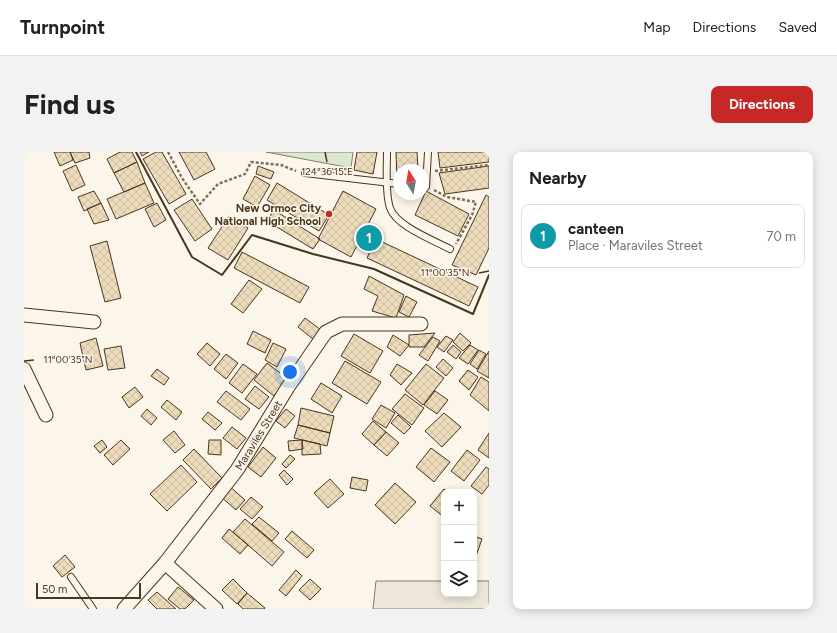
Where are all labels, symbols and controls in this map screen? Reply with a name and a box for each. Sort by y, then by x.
text: Turnpoint [20,16,105,39]
text: Map [643,19,671,36]
text: Directions [693,19,756,36]
text: Saved [778,19,817,36]
button: Directions [711,86,813,123]
text: Find us [24,87,115,121]
north arrow [393,164,429,200]
text: 124°36'15"E [301,165,353,178]
text: Nearby [529,168,587,188]
place label: New Ormoc City National High School [214,202,322,228]
marker: New Ormoc City National High School [324,209,334,219]
text: canteen [568,220,624,238]
pin: 1 [356,223,382,253]
text: 1 [540,229,546,244]
text: 70 m [766,229,796,244]
text: Place · Maraviles Street [568,238,703,253]
text: 11°00'35"N [421,266,469,279]
text: 11°00'35"N [44,353,92,366]
your location [280,362,300,382]
street label: Maraviles Street [232,398,285,473]
map controls [441,489,477,597]
button: + [441,489,477,525]
button: − [441,525,477,561]
button: layers [441,561,477,597]
scale bar [36,581,141,600]
text: 50 m [42,583,67,596]

